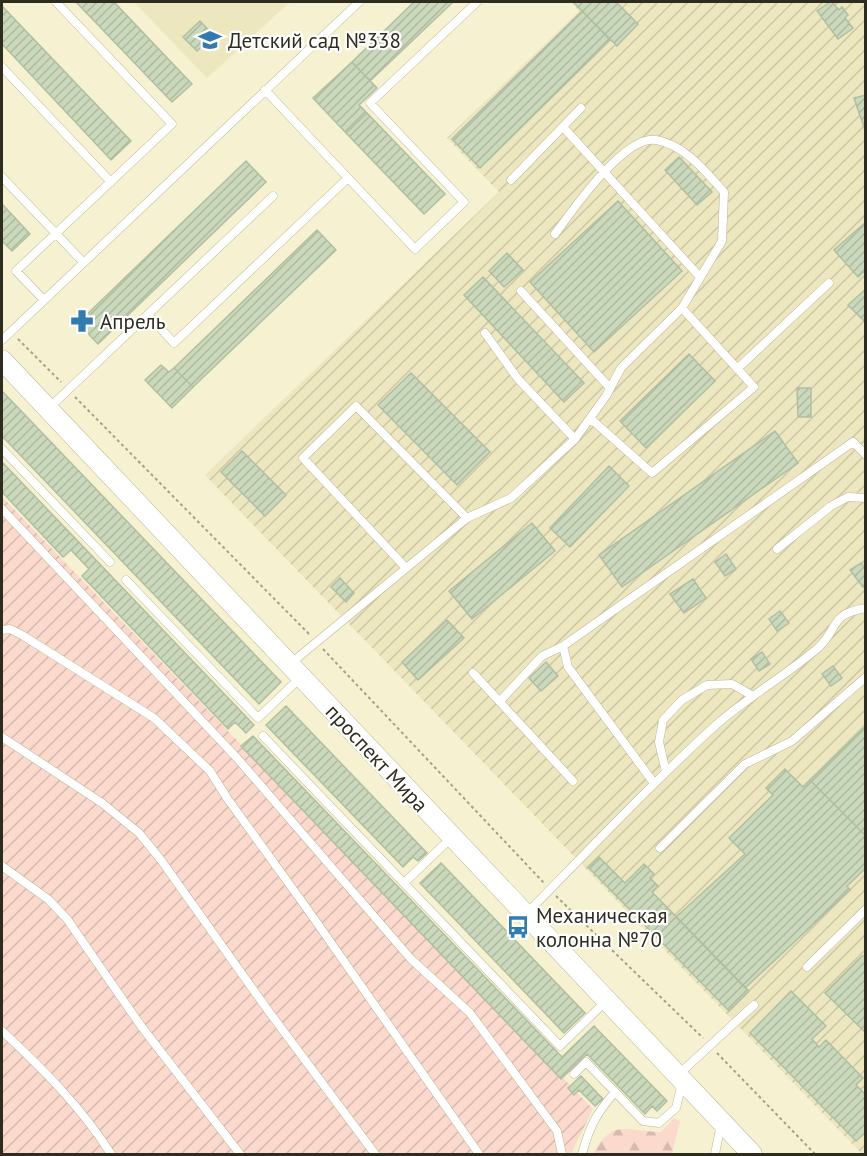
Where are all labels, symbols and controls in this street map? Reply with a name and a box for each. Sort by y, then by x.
school or university icon: Детский сад №338 [197,27,223,53]
place label: Детский сад №338 [228,27,401,54]
pharmacy icon: Апрель [69,308,95,334]
place label: Апрель [100,308,166,335]
street label: проспект Мира [320,698,434,818]
place label: Механическая колонна №70 [536,902,667,953]
bus stop icon: Механическая колонна №70 [505,914,531,940]

